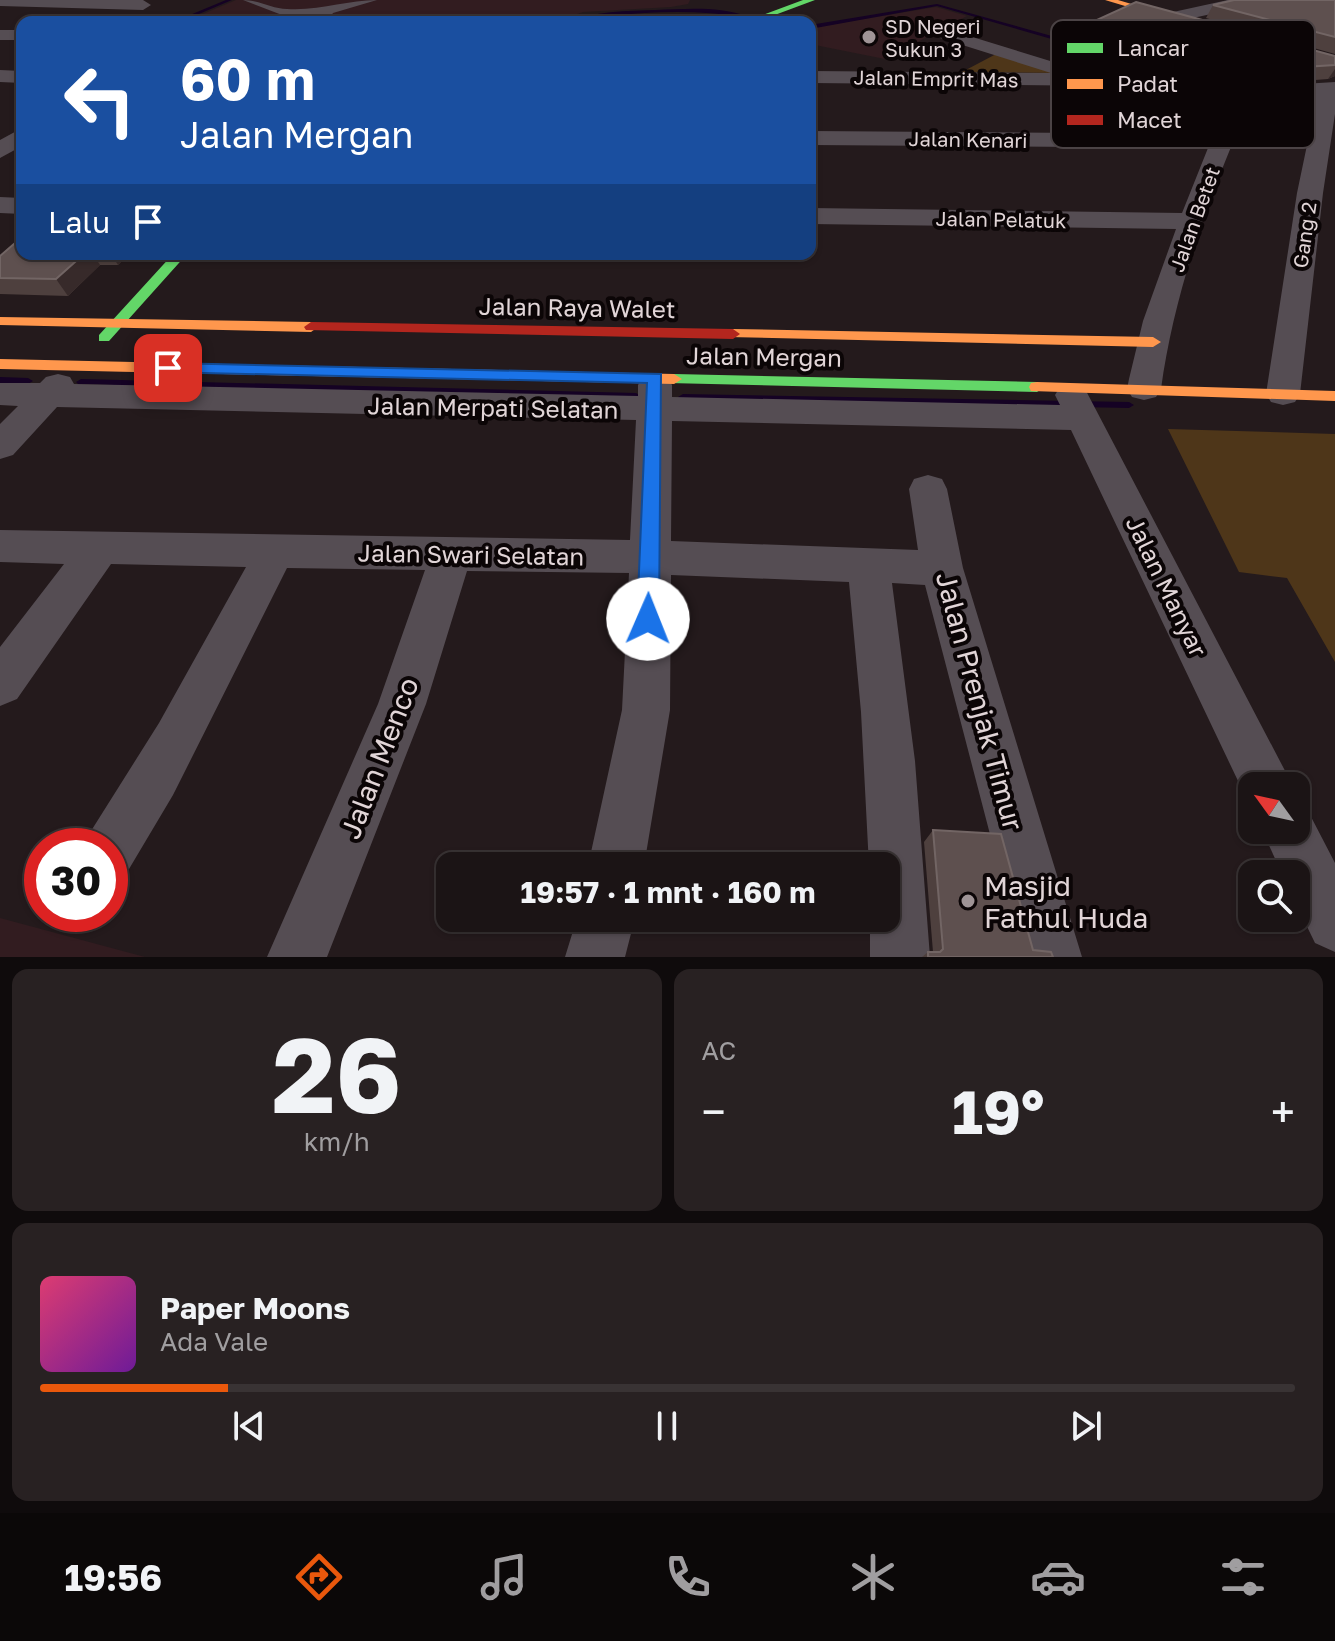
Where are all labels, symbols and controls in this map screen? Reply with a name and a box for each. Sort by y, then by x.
place label: SD Negeri Sukun 3 [885,14,981,61]
legend [1051,20,1315,148]
marker: SD Negeri Sukun 3 [860,28,878,46]
text: Lancar [1117,34,1189,61]
text: 60 m [180,45,315,112]
icon: left [48,48,152,152]
street label: Jalan Emprit Mas [853,65,1019,91]
text: Padat [1117,70,1178,97]
text: Macet [1117,106,1182,133]
text: Jalan Mergan [180,113,413,156]
street label: Jalan Kenari [908,126,1028,152]
street label: Jalan Betet [1164,163,1224,275]
icon: arrive [126,200,170,244]
street label: Gang 2 [1287,200,1321,270]
text: Lalu [48,204,110,240]
street label: Jalan Pelatuk [935,206,1067,232]
street label: Jalan Raya Walet [478,291,676,323]
pin [134,334,202,402]
street label: Jalan Mergan [686,340,842,372]
icon: arrive [146,346,190,390]
street label: Jalan Merpati Selatan [367,390,619,424]
street label: Jalan Manyar [1120,511,1214,661]
street label: Jalan Swari Selatan [358,538,584,570]
street label: Jalan Prenjak Timur [930,568,1030,834]
position arrow [606,577,690,661]
street label: Jalan Menco [333,673,425,843]
north arrow [1238,772,1310,844]
map controls [1238,772,1310,932]
speed limit sign: 30 [24,828,128,932]
button: search [1238,860,1310,932]
place label: Masjid Fathul Huda [984,869,1148,934]
text: 19:57 · 1 mnt · 160 m [520,874,816,910]
marker: Masjid Fathul Huda [959,892,977,910]
text: 26 [272,1011,401,1136]
text: AC [702,1035,736,1066]
text: 19° [952,1075,1044,1147]
text: − [702,1085,726,1138]
text: + [1271,1085,1295,1138]
text: km/h [304,1126,370,1157]
text: Paper Moons [160,1290,350,1326]
text: Ada Vale [160,1326,268,1357]
icon: previous [227,1404,271,1448]
icon: pause [645,1404,689,1448]
icon: next [1064,1404,1108,1448]
icon: directions [291,1549,347,1605]
icon: music [476,1549,532,1605]
icon: phone [660,1549,716,1605]
icon: climate [845,1549,901,1605]
icon: car [1030,1549,1086,1605]
icon: filters [1215,1549,1271,1605]
text: 19:56 [64,1556,162,1599]

